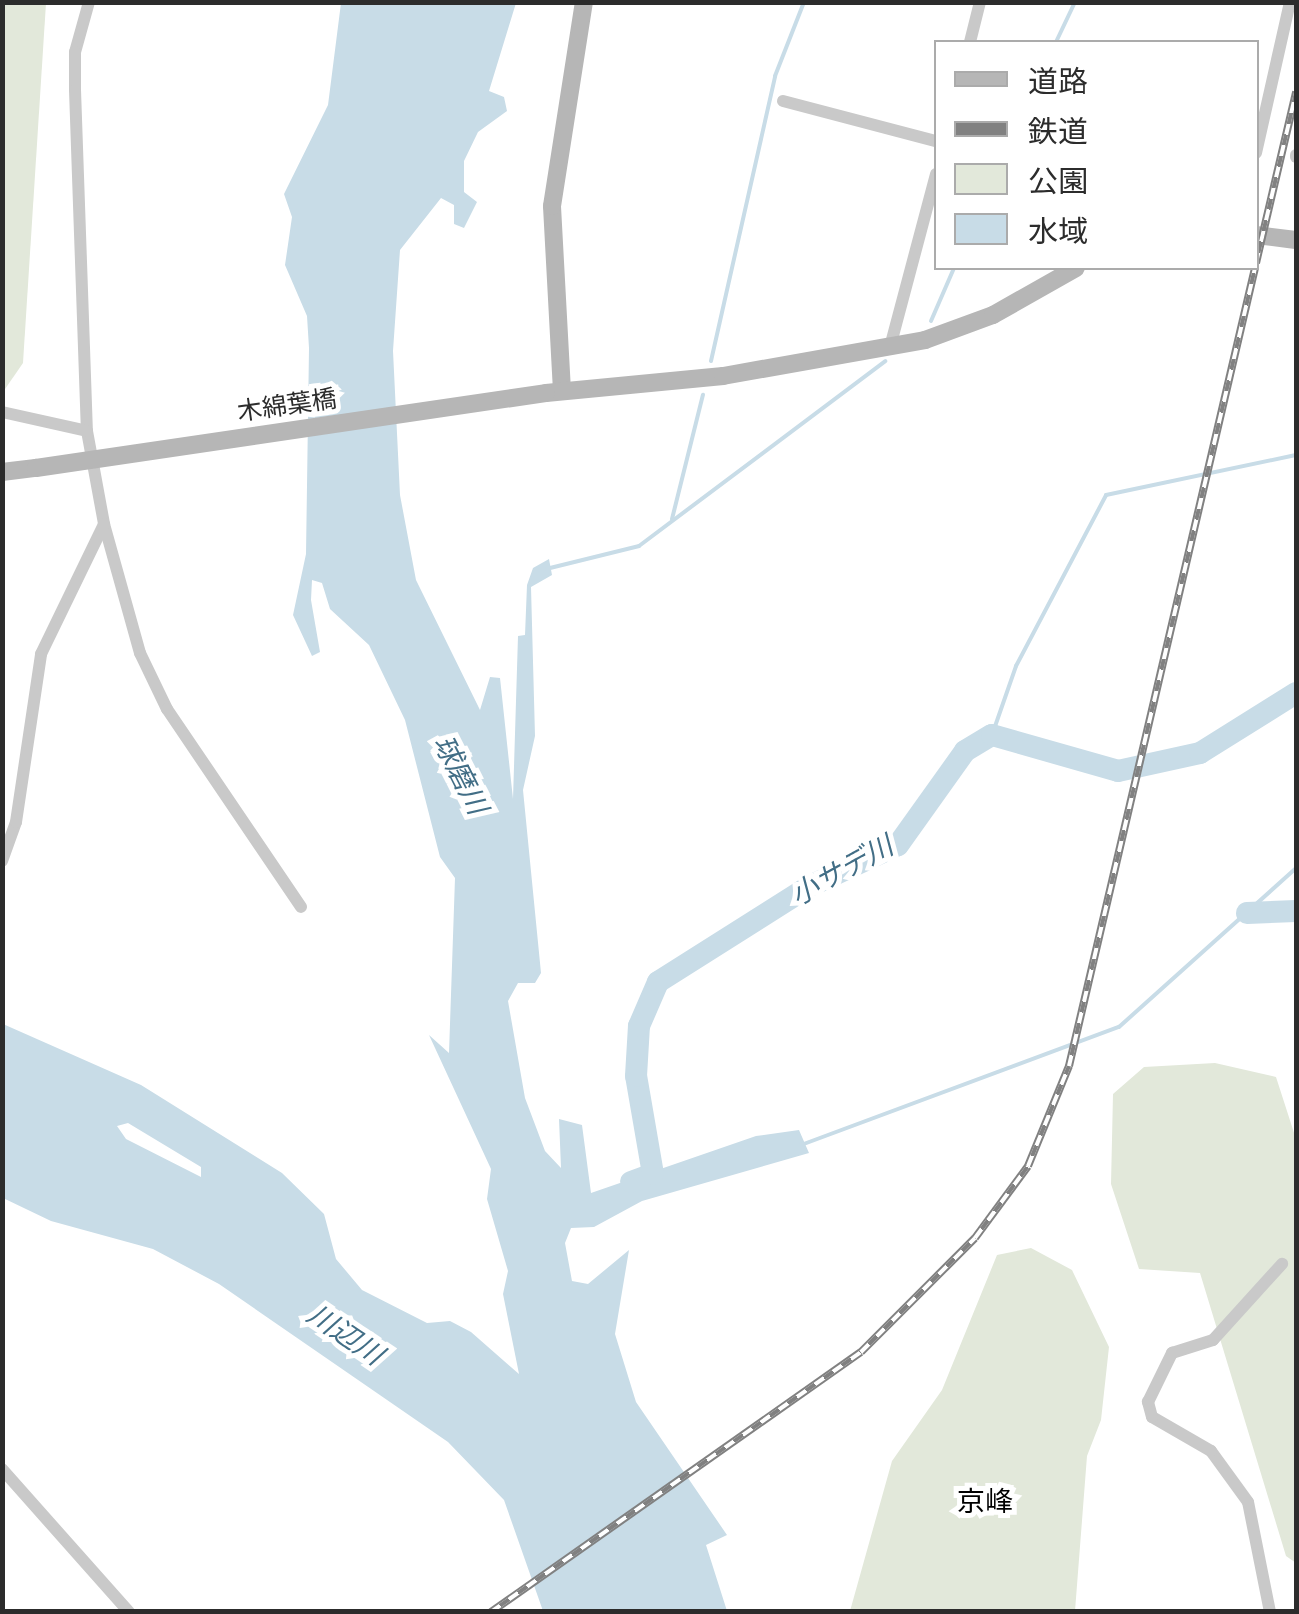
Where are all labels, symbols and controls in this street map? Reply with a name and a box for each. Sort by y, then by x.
legend [934,40,1259,270]
text: 道路 [1028,64,1088,100]
text: 鉄道 [1028,114,1088,150]
text: 公園 [1028,164,1088,200]
text: 水域 [1028,214,1088,250]
street label: 木綿葉橋 [235,384,339,428]
water label: 球磨川 [426,730,494,820]
water label: 小サデ川 [785,829,899,913]
water label: 川辺川 [301,1298,389,1372]
district label: 京峰 [957,1485,1013,1519]

